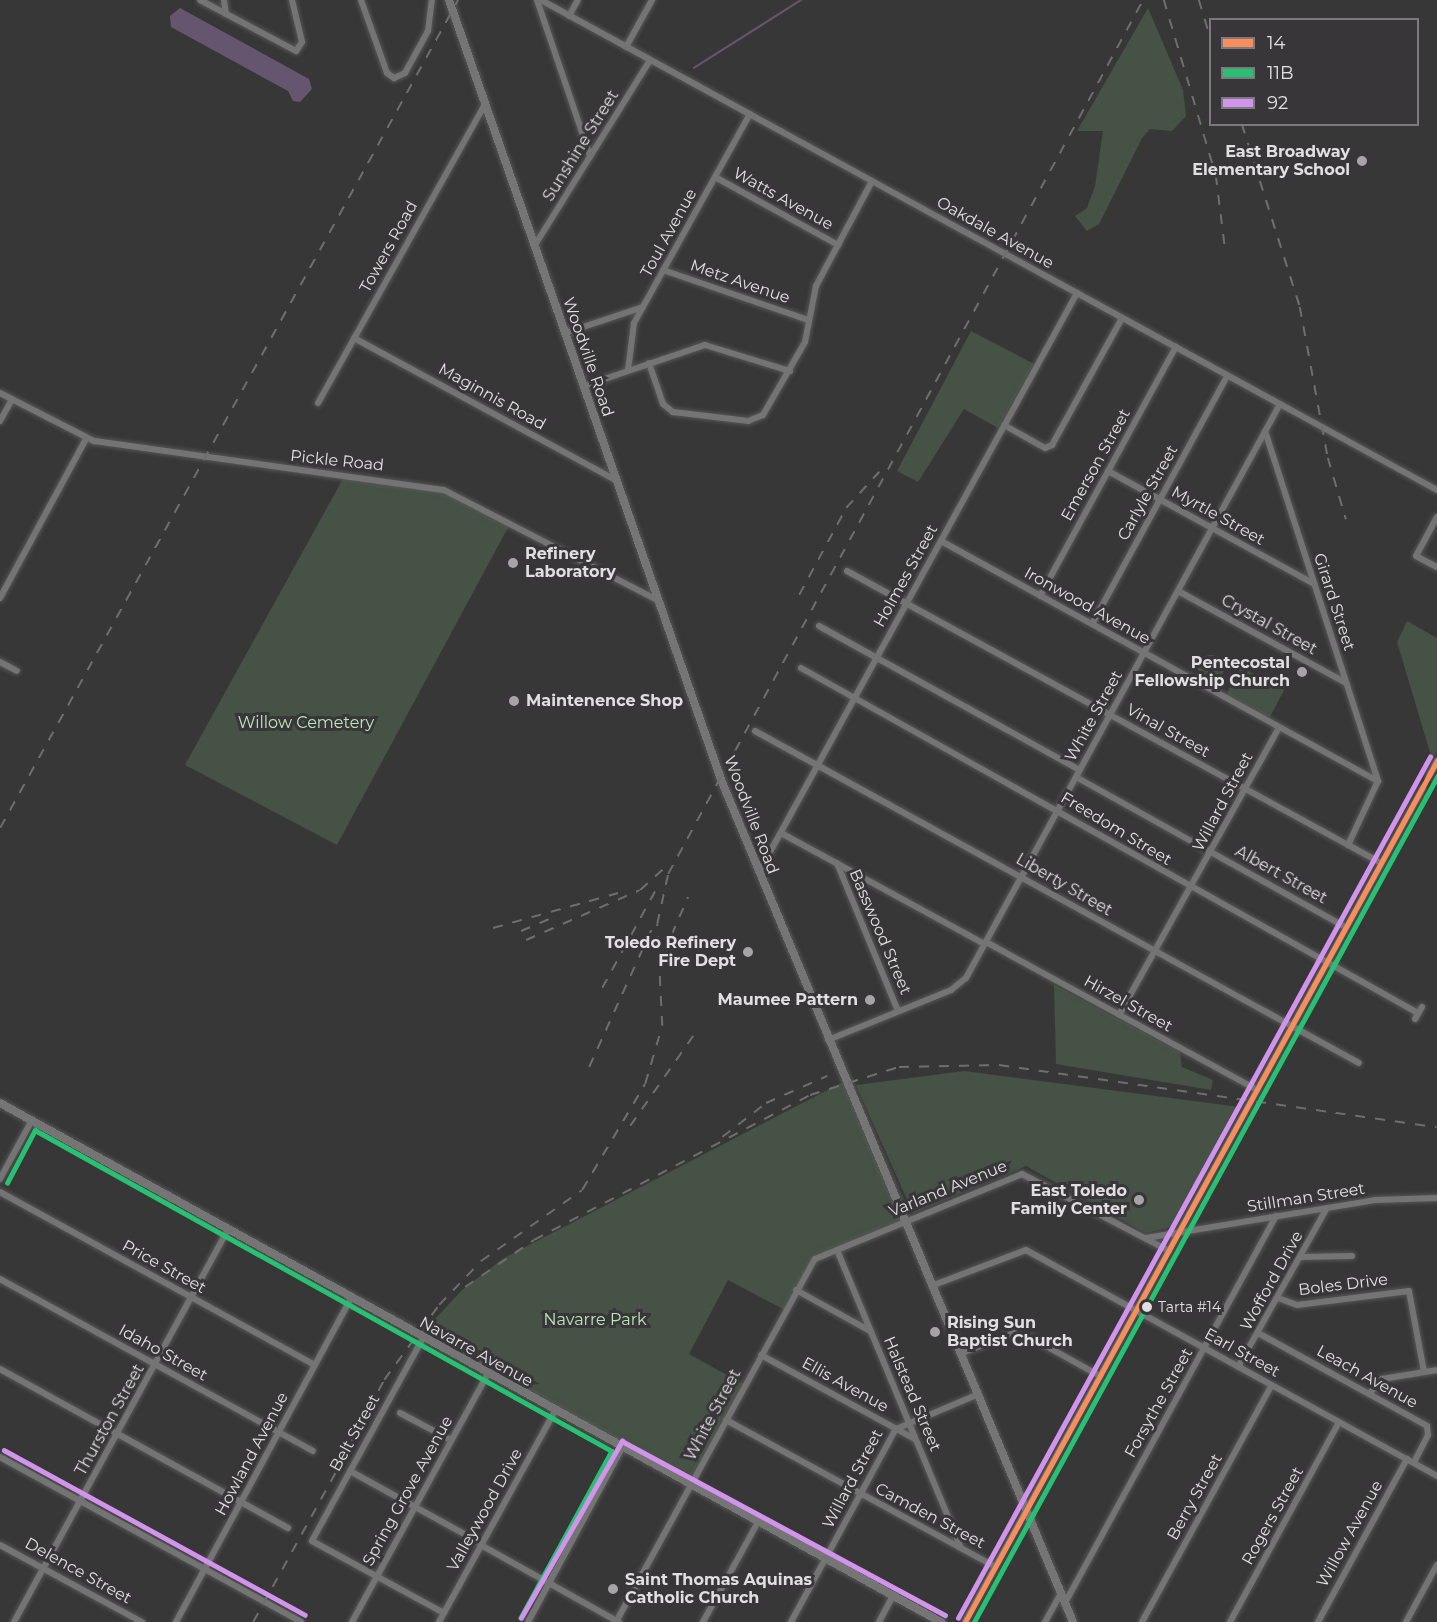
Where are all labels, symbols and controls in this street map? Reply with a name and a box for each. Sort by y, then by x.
legend [1209,18,1419,126]
text: 14 [1267,32,1285,54]
text: 11B [1267,62,1294,84]
street label: Sunshine Street [539,87,623,205]
text: 92 [1267,92,1288,114]
place label: East Broadway Elementary School [1192,142,1350,180]
marker: East Broadway Elementary School [1355,154,1369,168]
street label: Watts Avenue [730,164,836,234]
street label: Toul Avenue [637,186,701,280]
street label: Oakdale Avenue [933,193,1057,273]
street label: Towers Road [356,198,422,296]
street label: Metz Avenue [688,256,792,308]
street label: Woodville Road [559,295,617,419]
street label: Maginnis Road [435,360,549,434]
street label: Emerson Street [1057,406,1135,524]
street label: Carlyle Street [1114,442,1182,544]
street label: Pickle Road [289,447,385,475]
street label: Myrtle Street [1168,482,1268,550]
street label: Holmes Street [870,521,942,631]
place label: Refinery Laboratory [525,544,616,582]
street label: Girard Street [1309,551,1359,653]
marker: Refinery Laboratory [506,556,520,570]
street label: Ironwood Avenue [1021,563,1153,649]
street label: Crystal Street [1218,591,1320,659]
place label: Pentecostal Fellowship Church [1134,653,1290,691]
marker: Pentecostal Fellowship Church [1295,665,1309,679]
street label: White Street [1061,667,1127,765]
place label: Maintenence Shop [526,691,683,711]
marker: Maintenence Shop [507,694,521,708]
street label: Vinal Street [1123,700,1213,762]
park label: Willow Cemetery [238,713,374,733]
street label: Willard Street [1189,749,1257,855]
street label: Woodville Road [720,753,782,877]
street label: Freedom Street [1057,788,1175,870]
street label: Albert Street [1232,842,1330,908]
street label: Liberty Street [1012,850,1116,920]
street label: Basswood Street [845,866,915,998]
place label: Toledo Refinery Fire Dept [605,933,736,971]
marker: Toledo Refinery Fire Dept [741,945,755,959]
street label: Hirzel Street [1080,972,1176,1036]
place label: Maumee Pattern [717,990,858,1010]
marker: Maumee Pattern [863,993,877,1007]
street label: Varland Avenue [886,1156,1010,1222]
street label: Stillman Street [1246,1179,1366,1217]
place label: East Toledo Family Center [1011,1181,1127,1219]
marker: East Toledo Family Center [1132,1193,1146,1207]
street label: Wofford Drive [1237,1228,1307,1334]
street label: Price Street [119,1236,209,1298]
street label: Boles Drive [1297,1270,1389,1300]
place label: Tarta #14 [1158,1299,1221,1315]
marker: Tarta #14 [1141,1301,1153,1313]
park label: Navarre Park [544,1310,646,1330]
street label: Navarre Avenue [416,1313,536,1391]
place label: Rising Sun Baptist Church [947,1313,1073,1351]
street label: Idaho Street [115,1321,211,1385]
street label: Earl Street [1201,1324,1283,1382]
marker: Rising Sun Baptist Church [928,1325,942,1339]
street label: Halstead Street [879,1334,945,1454]
street label: Leach Avenue [1313,1341,1421,1413]
street label: Forsythe Street [1121,1345,1197,1461]
street label: Ellis Avenue [798,1353,892,1417]
street label: Thurston Street [71,1361,149,1479]
street label: White Street [681,1366,745,1464]
street label: Howland Avenue [211,1389,293,1519]
street label: Belt Street [326,1391,384,1475]
street label: Spring Grove Avenue [359,1413,457,1569]
street label: Willard Street [819,1426,887,1532]
street label: Valleywood Drive [443,1445,527,1575]
street label: Berry Street [1163,1451,1227,1543]
street label: Rogers Street [1238,1464,1308,1568]
street label: Willow Avenue [1313,1477,1387,1591]
street label: Camden Street [872,1479,988,1553]
street label: Delence Street [21,1534,135,1608]
place label: Saint Thomas Aquinas Catholic Church [625,1570,812,1608]
marker: Saint Thomas Aquinas Catholic Church [606,1582,620,1596]

